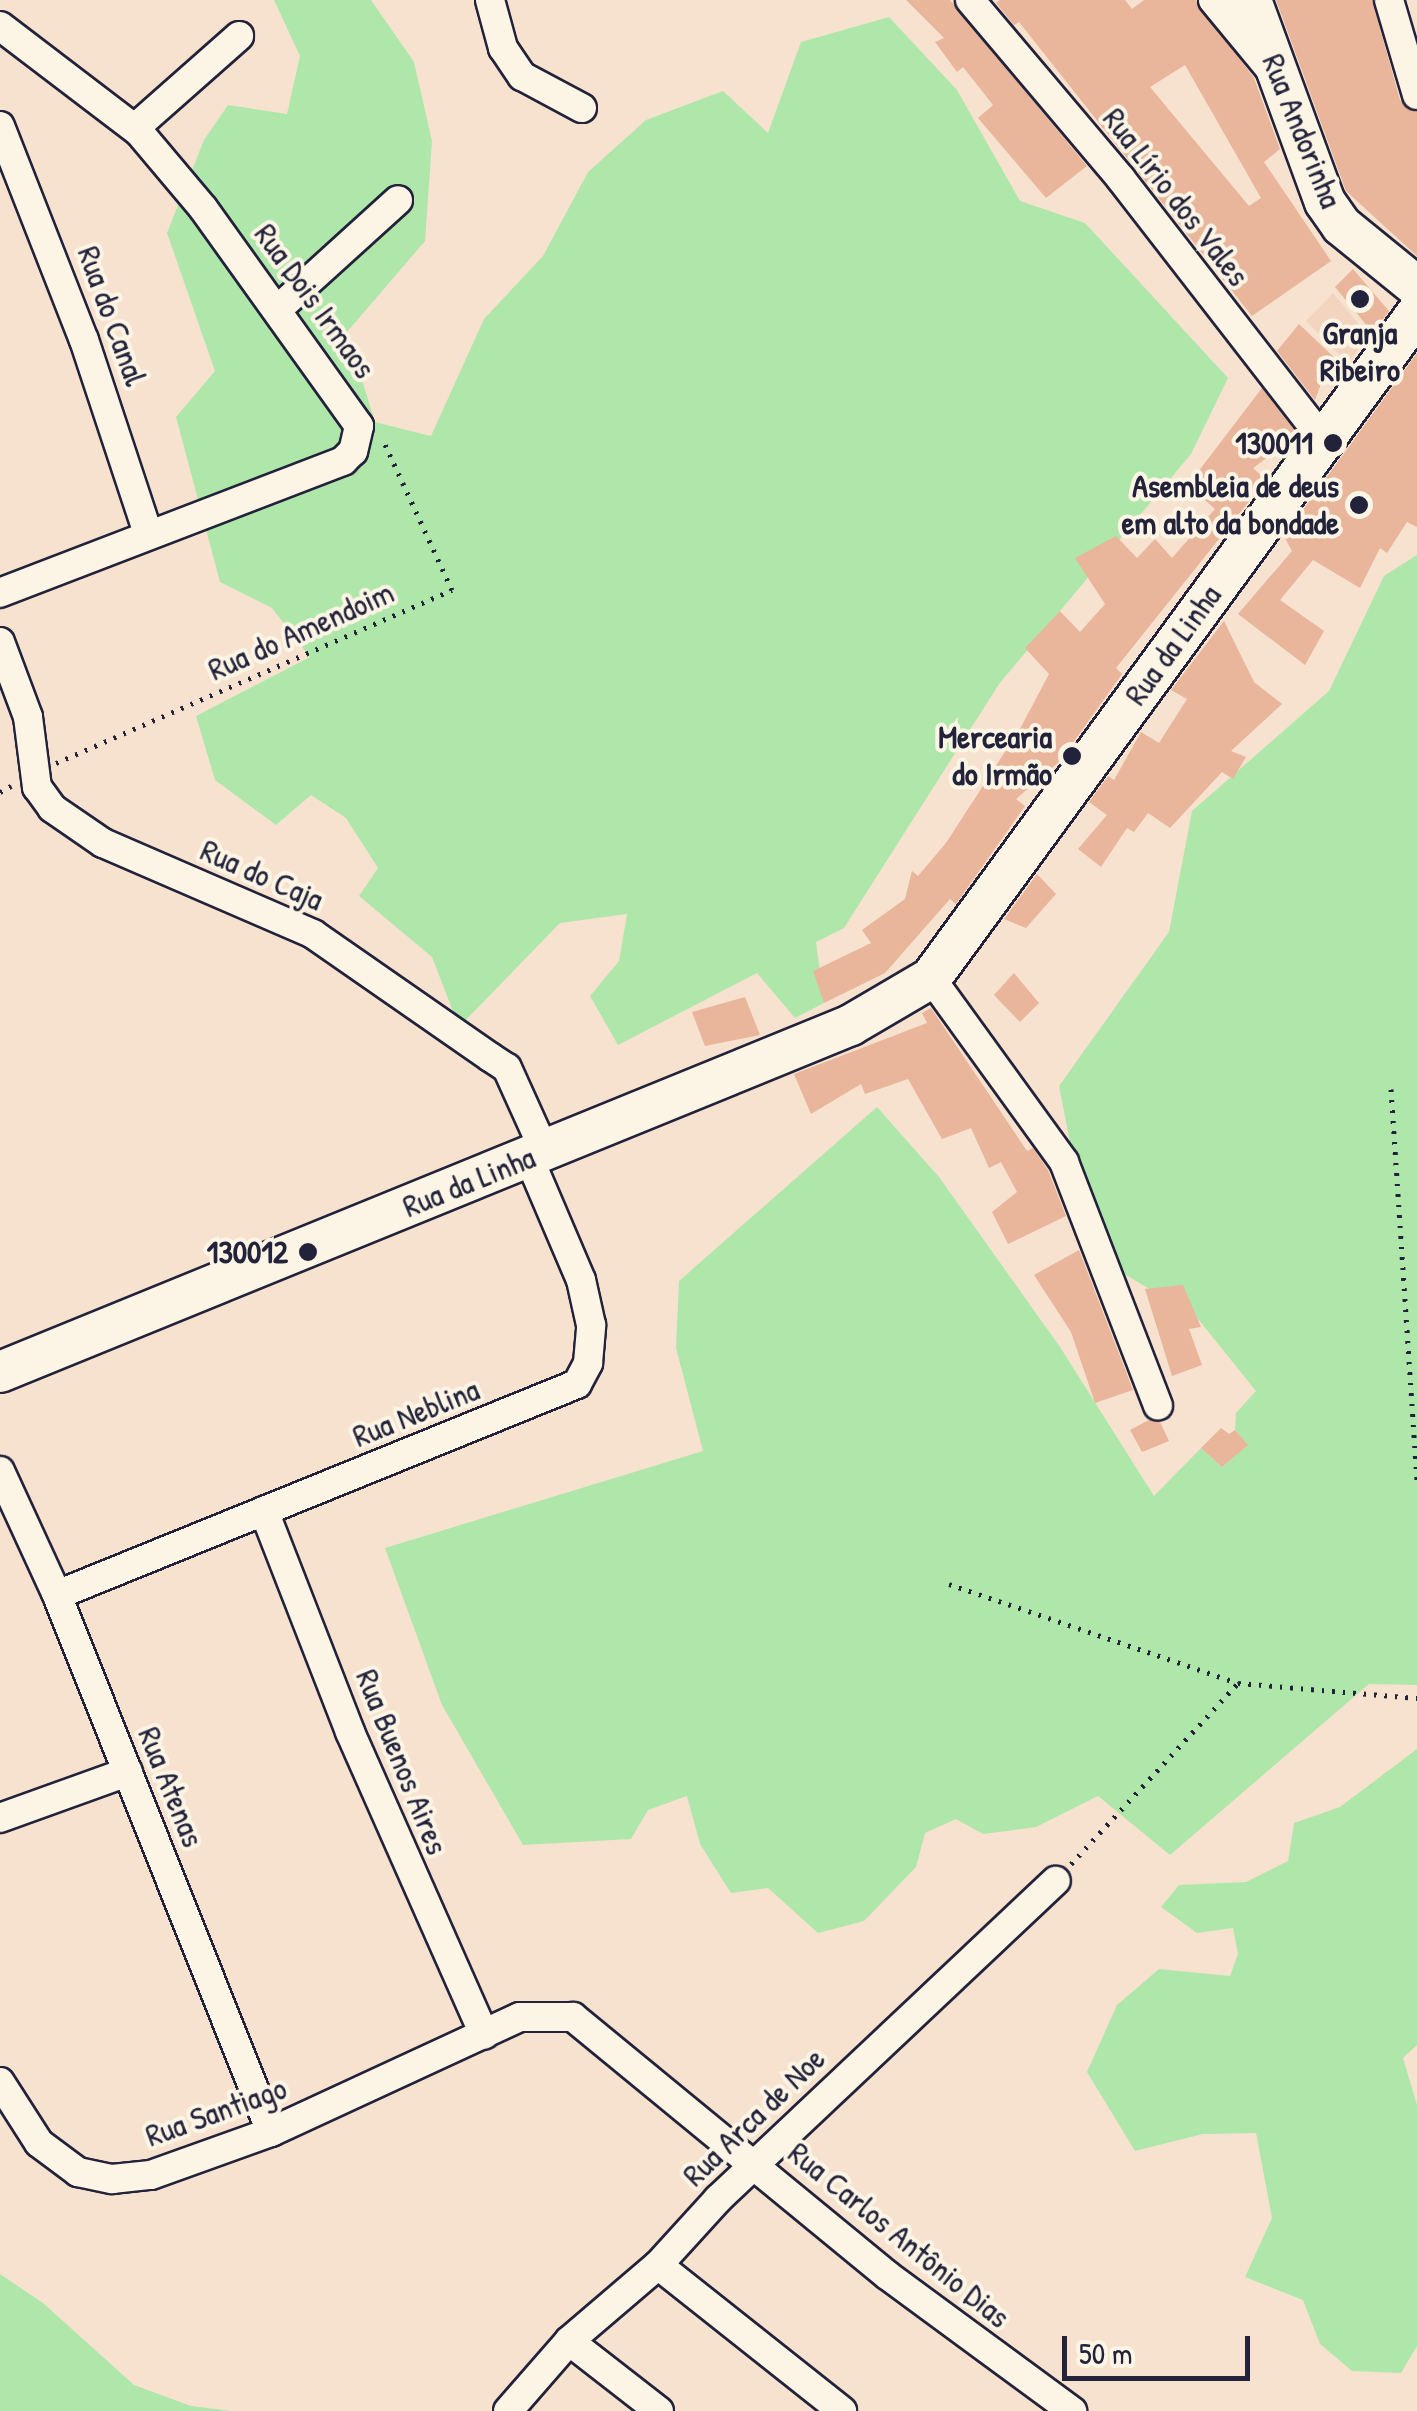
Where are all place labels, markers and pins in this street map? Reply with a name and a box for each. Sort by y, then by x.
marker: Granja Ribeiro [1349,288,1371,310]
place label: Granja Ribeiro [1320,315,1400,390]
place label: 130011 [1235,424,1313,462]
marker: 130011 [1322,432,1344,454]
place label: Asembleia de deus em alto da bondade [1122,468,1339,543]
marker: Asembleia de deus em alto da bondade [1348,494,1370,516]
place label: Mercearia do Irmão [938,719,1052,794]
marker: Mercearia do Irmão [1061,745,1083,767]
place label: 130012 [207,1233,288,1271]
marker: 130012 [297,1241,319,1263]

